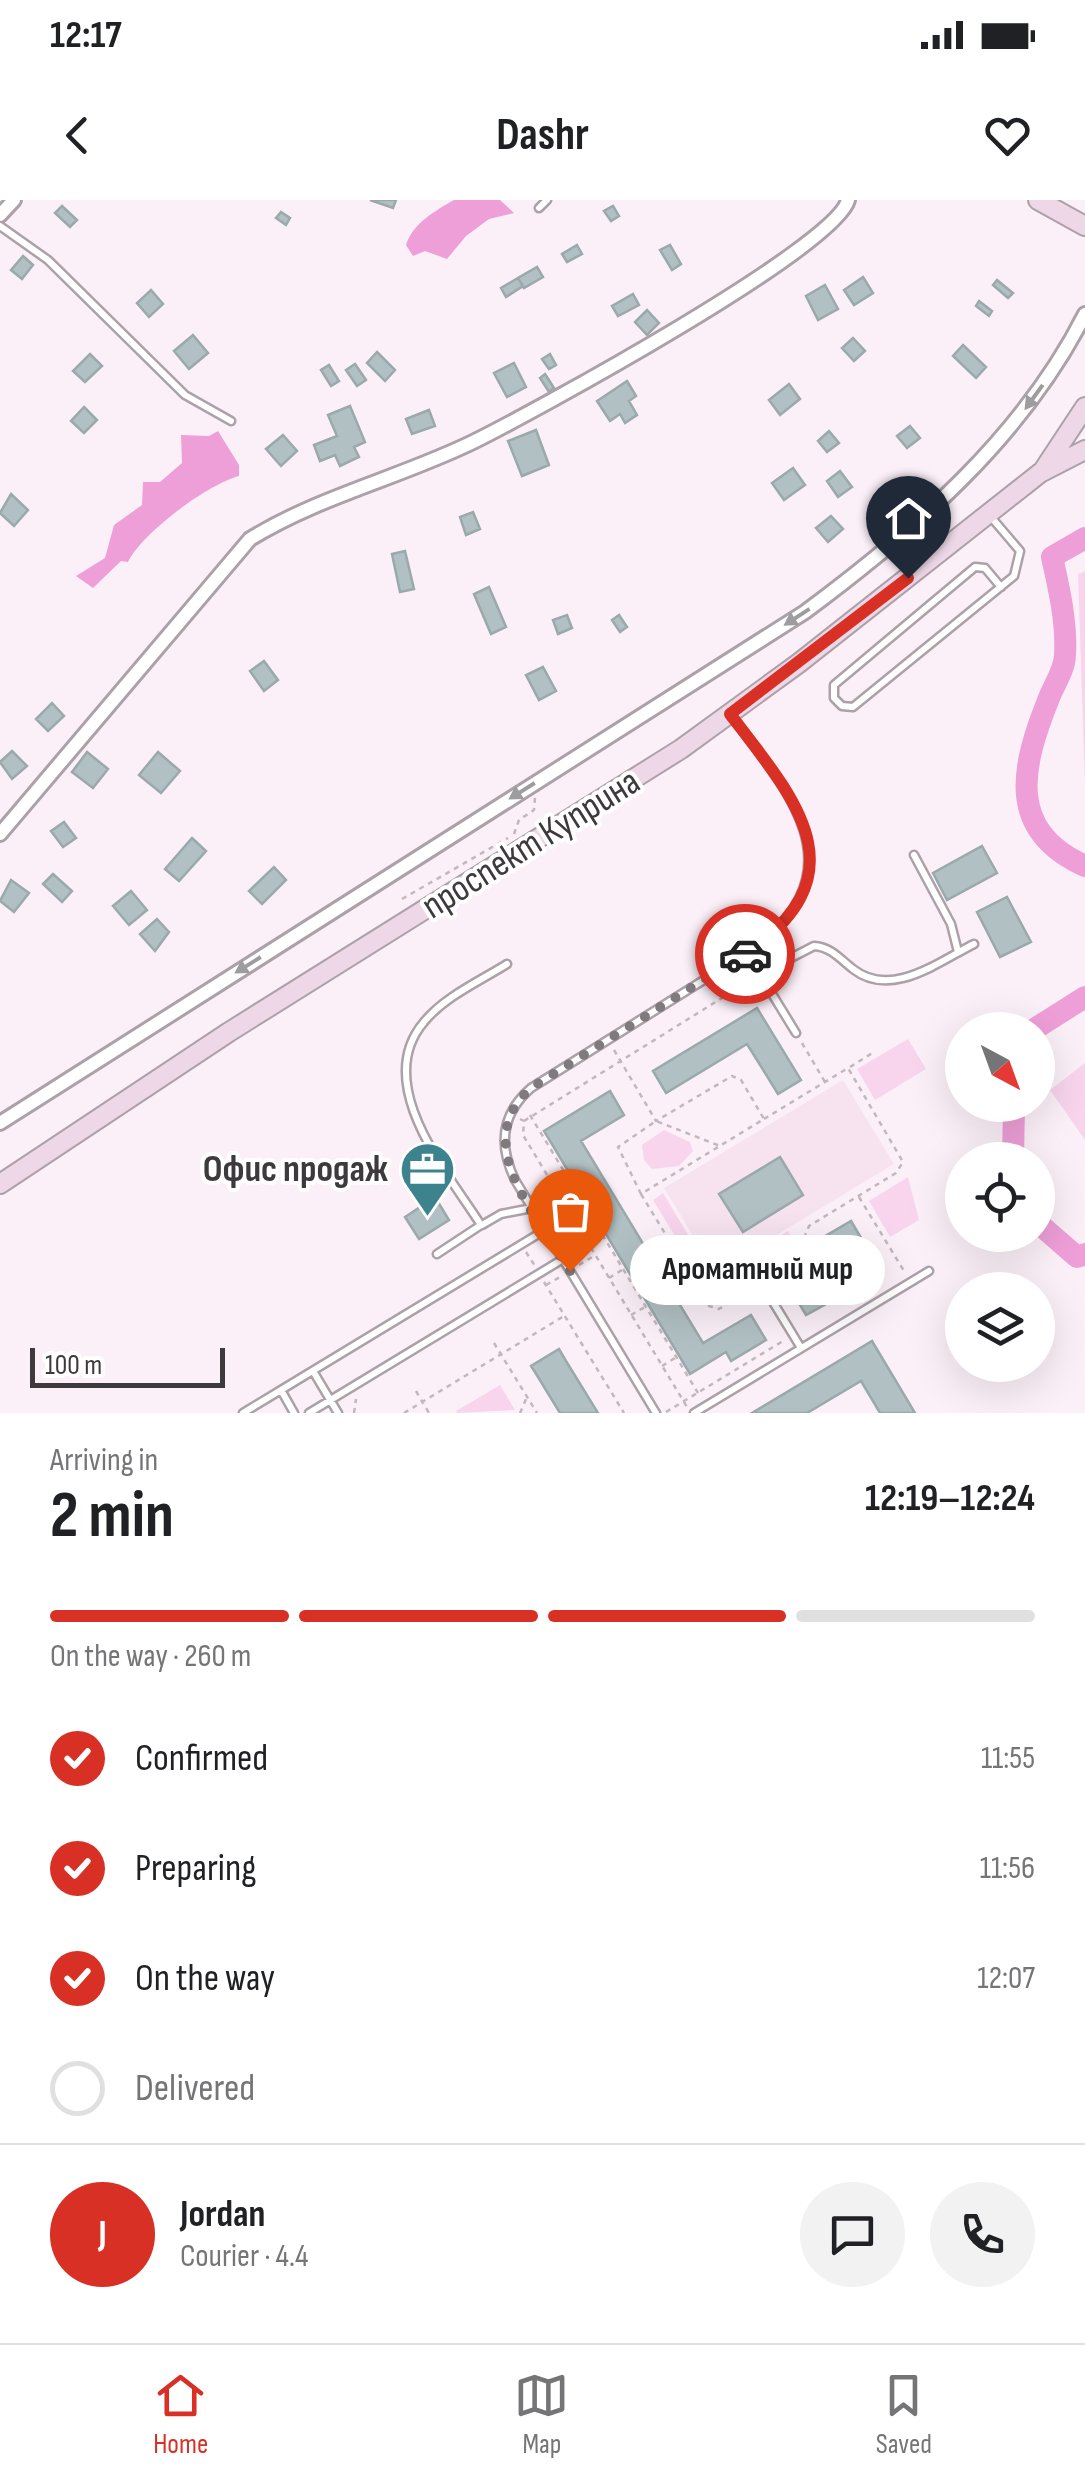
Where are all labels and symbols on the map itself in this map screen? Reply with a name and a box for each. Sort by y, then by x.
one-way arrow [1025,384,1044,410]
pin [866,476,951,579]
one-way arrow [783,607,810,626]
street label: проспект Куприна [414,759,648,929]
one-way arrow [508,782,536,799]
courier [695,904,795,1004]
one-way arrow [234,956,261,974]
north arrow [945,1012,1055,1122]
office icon: Офис продаж [397,1139,457,1218]
place label: Офис продаж [203,1147,388,1192]
pin [528,1169,613,1272]
callout: Ароматный мир [630,1236,885,1306]
scale bar [30,1343,225,1388]

